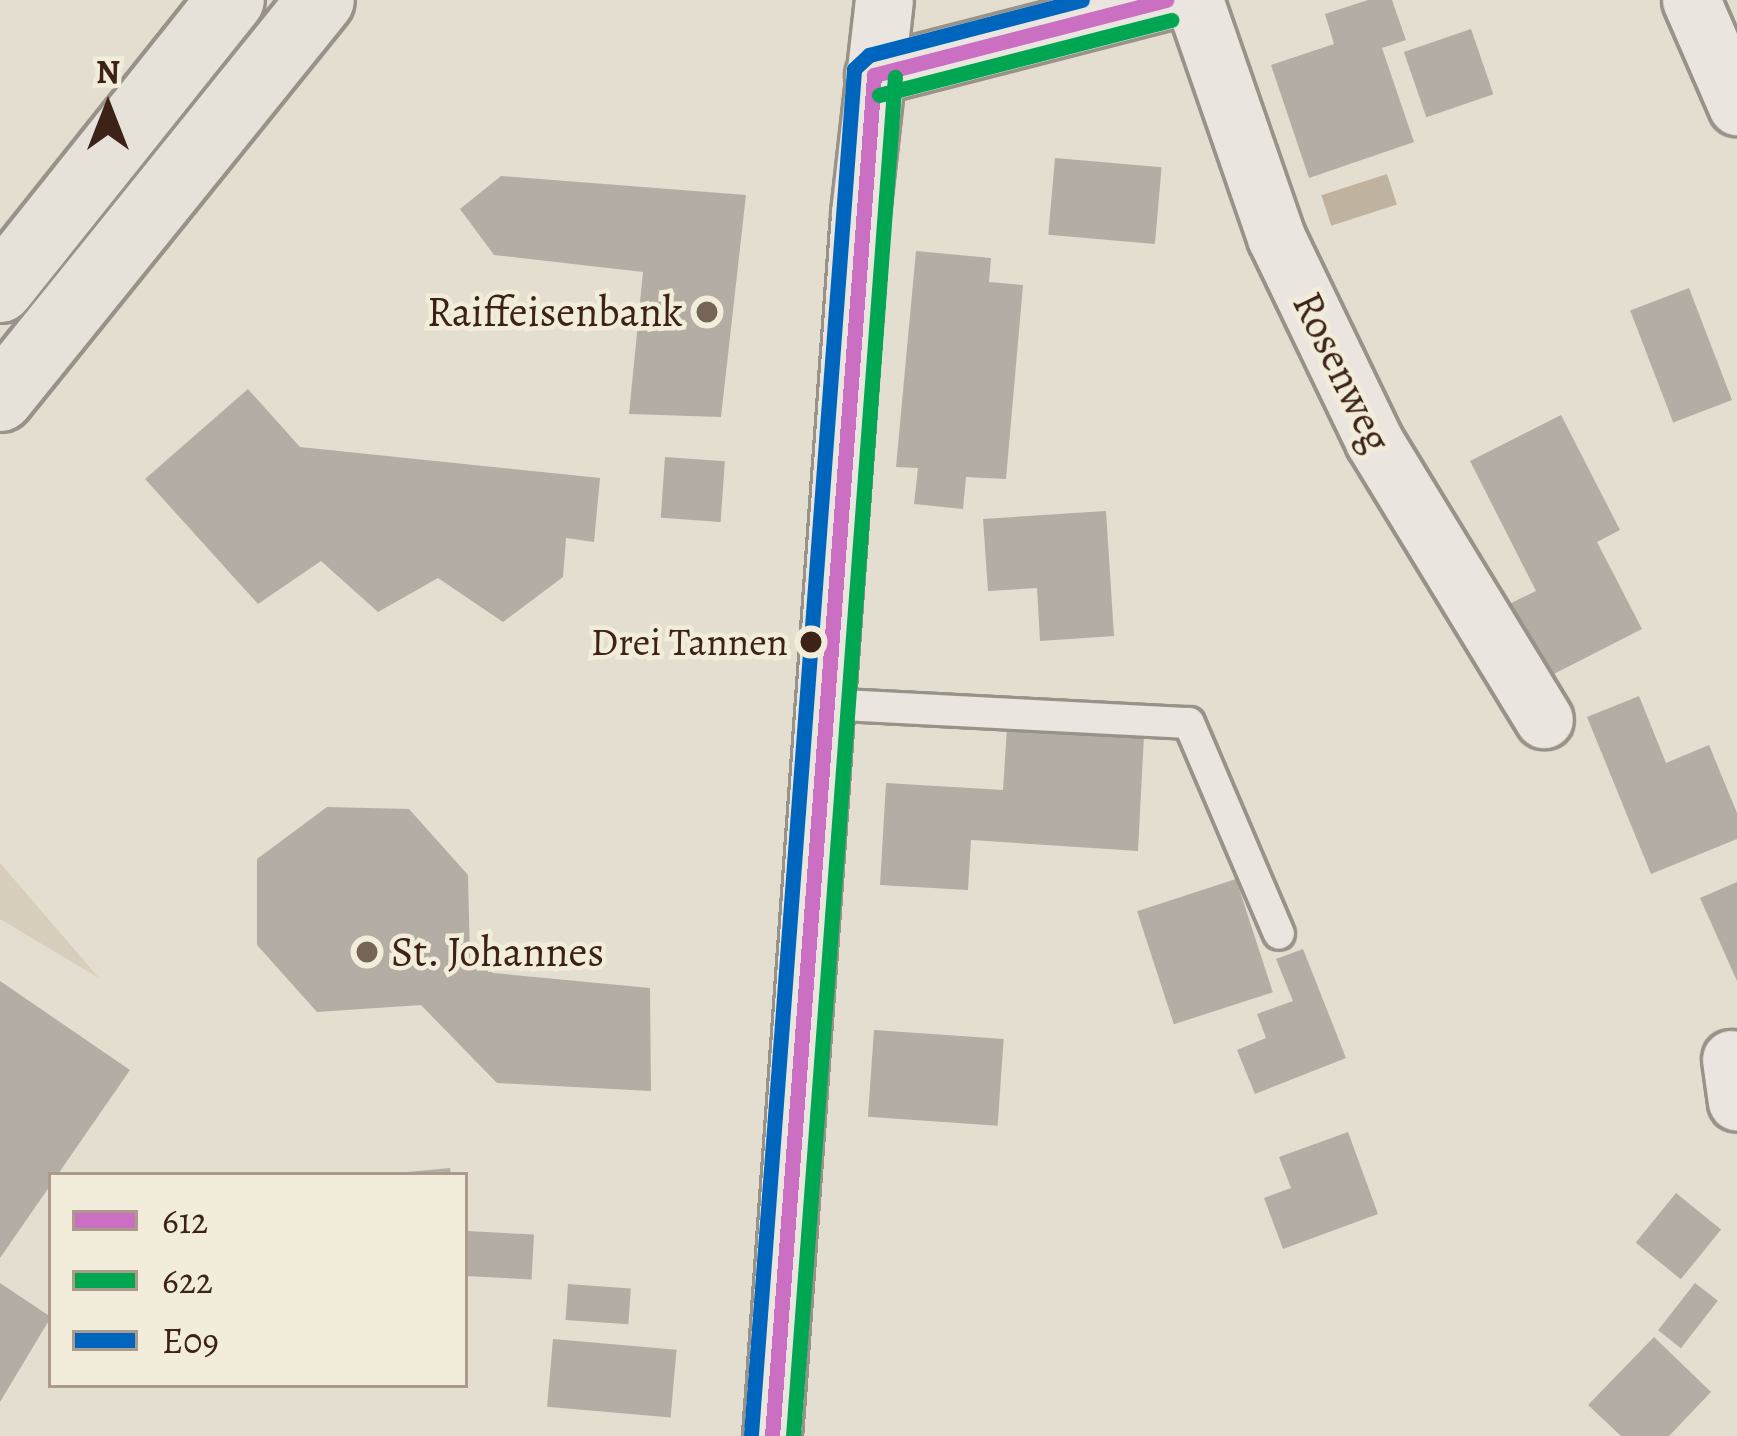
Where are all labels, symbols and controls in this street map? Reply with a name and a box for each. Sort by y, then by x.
north arrow [48,48,168,168]
text: N [96,49,120,94]
street label: Rosenweg [1282,284,1402,460]
place label: Raiffeisenbank [427,287,683,337]
marker: Raiffeisenbank [694,299,720,325]
place label: Drei Tannen [591,619,788,665]
marker: Drei Tannen [800,631,822,653]
place label: St. Johannes [391,927,605,977]
marker: St. Johannes [354,939,380,965]
legend [48,1172,468,1388]
text: 612 [162,1196,208,1245]
text: 622 [162,1256,213,1305]
text: E09 [162,1316,219,1365]

